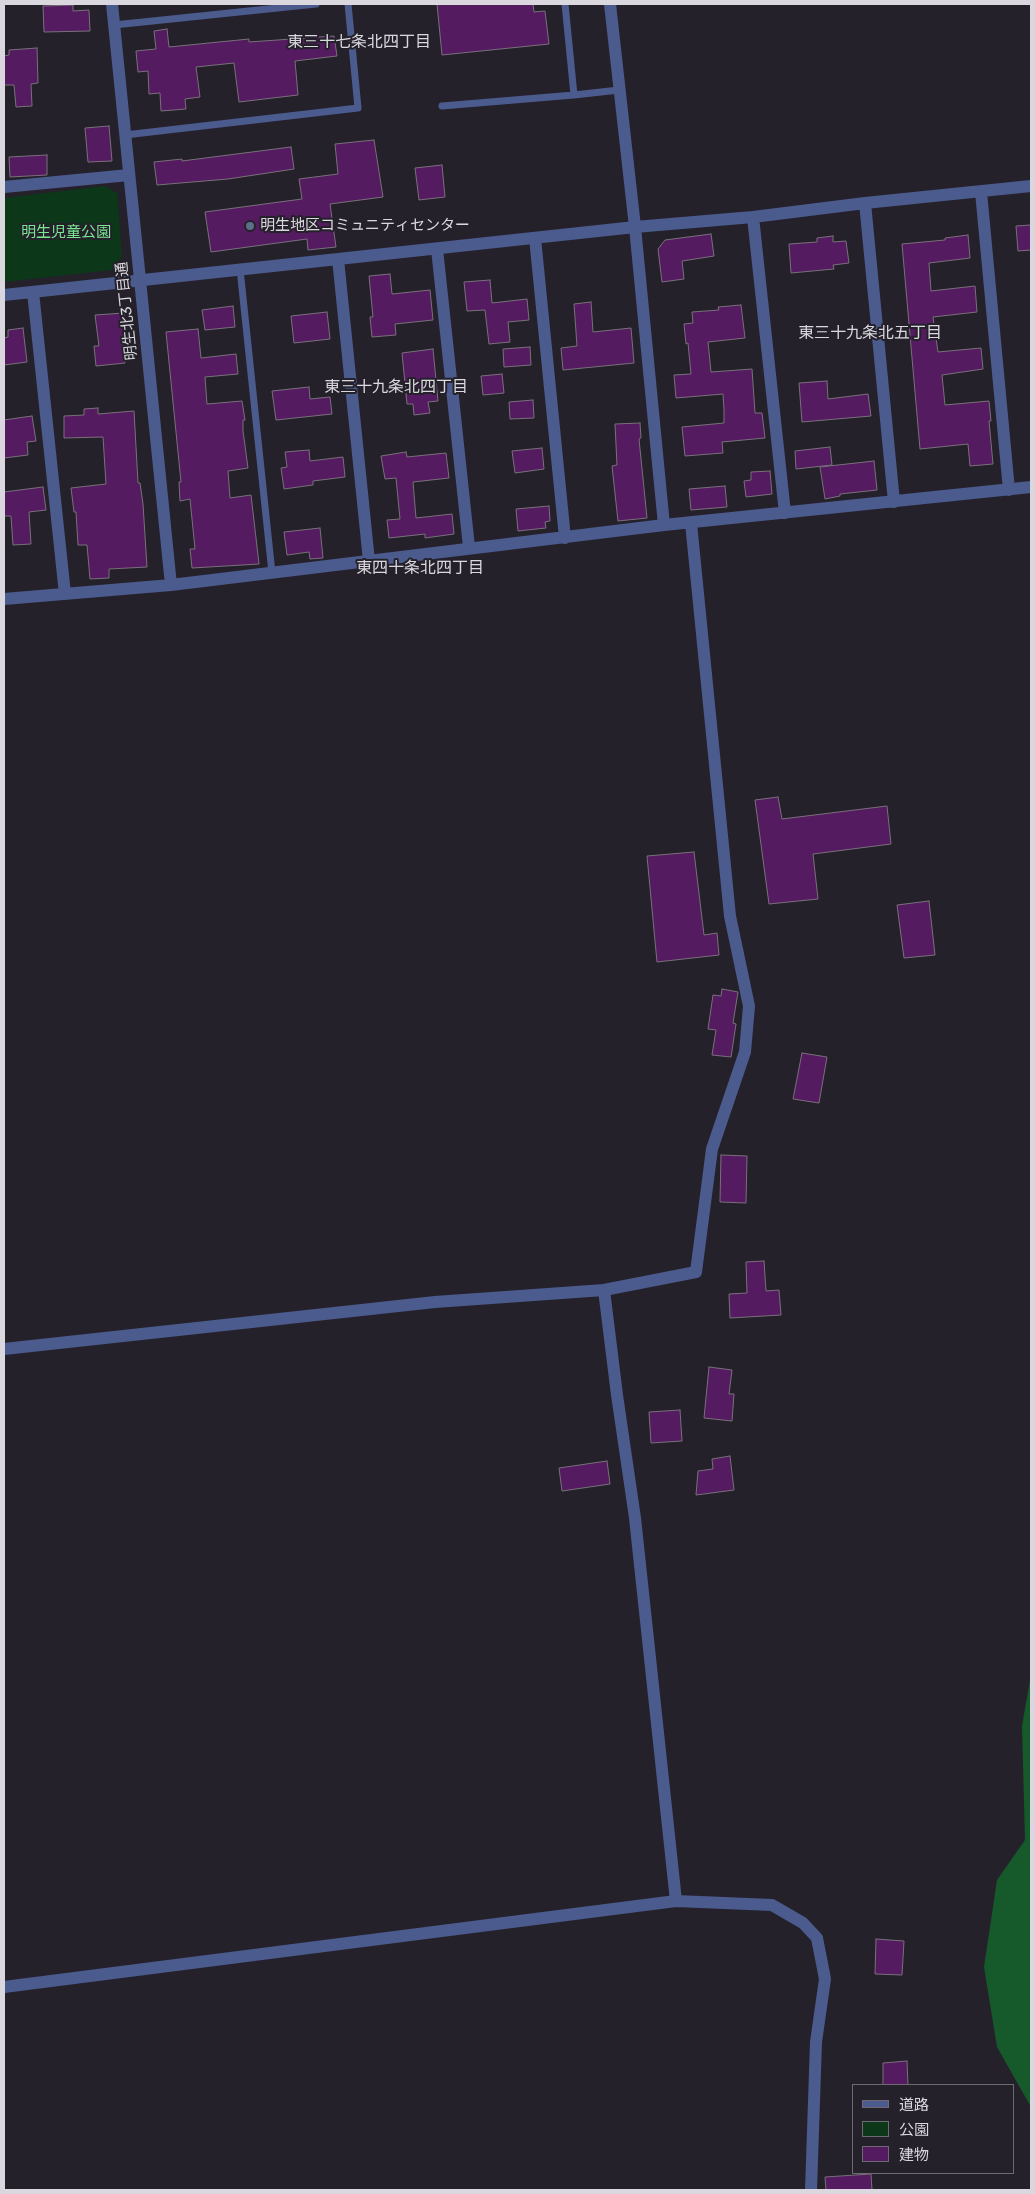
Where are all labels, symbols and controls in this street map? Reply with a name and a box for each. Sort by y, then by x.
district label: 東三十七条北四丁目 [287,32,431,52]
place label: 明生地区コミュニティセンター [260,217,470,235]
marker: 明生地区コミュニティセンター [244,220,256,232]
park label: 明生児童公園 [21,224,111,242]
street label: 明生北3丁目通 [113,261,141,361]
district label: 東三十九条北五丁目 [798,323,942,343]
district label: 東三十九条北四丁目 [324,377,468,397]
district label: 東四十条北四丁目 [356,558,484,578]
legend [852,2084,1015,2174]
text: 道路 [899,2096,929,2114]
text: 公園 [899,2121,929,2139]
text: 建物 [899,2146,929,2164]

